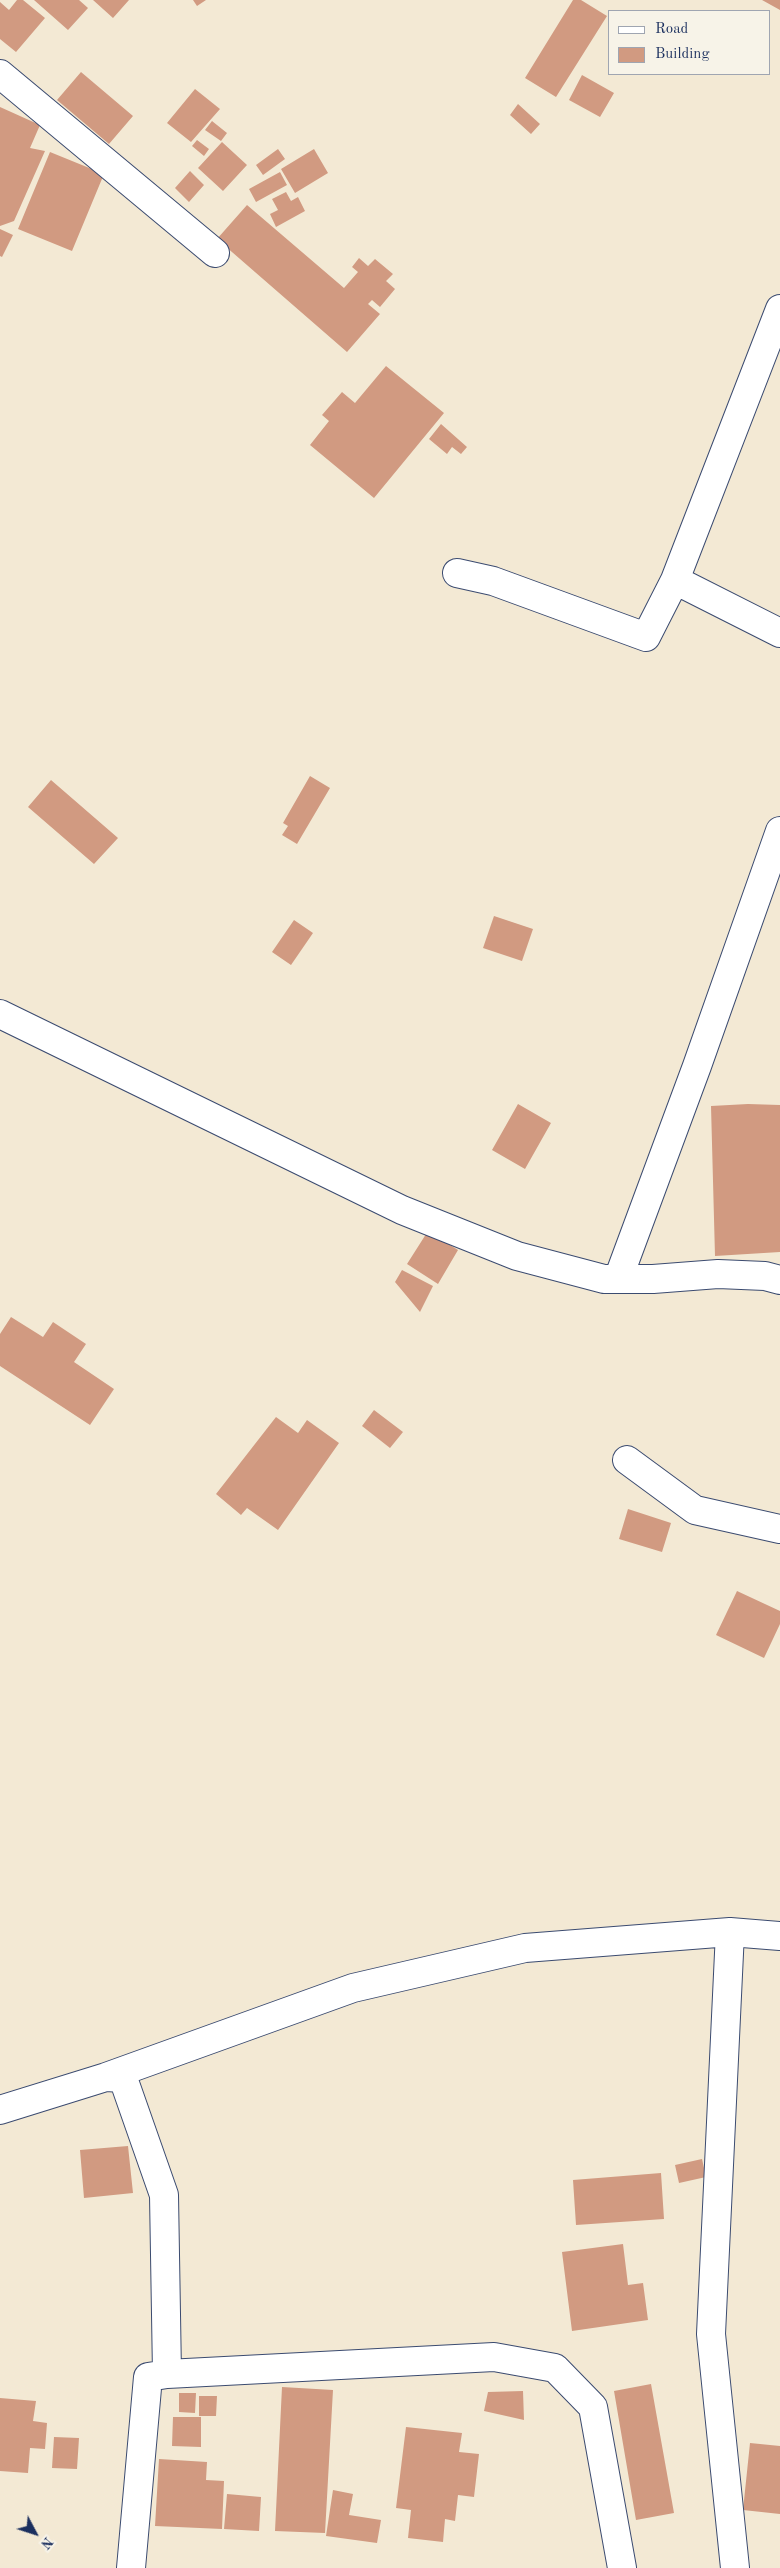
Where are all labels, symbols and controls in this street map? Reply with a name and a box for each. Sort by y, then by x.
legend [608,10,770,75]
text: Road [655,22,688,37]
text: Building [655,47,710,62]
north arrow [10,2508,60,2558]
text: N [38,2534,55,2551]

